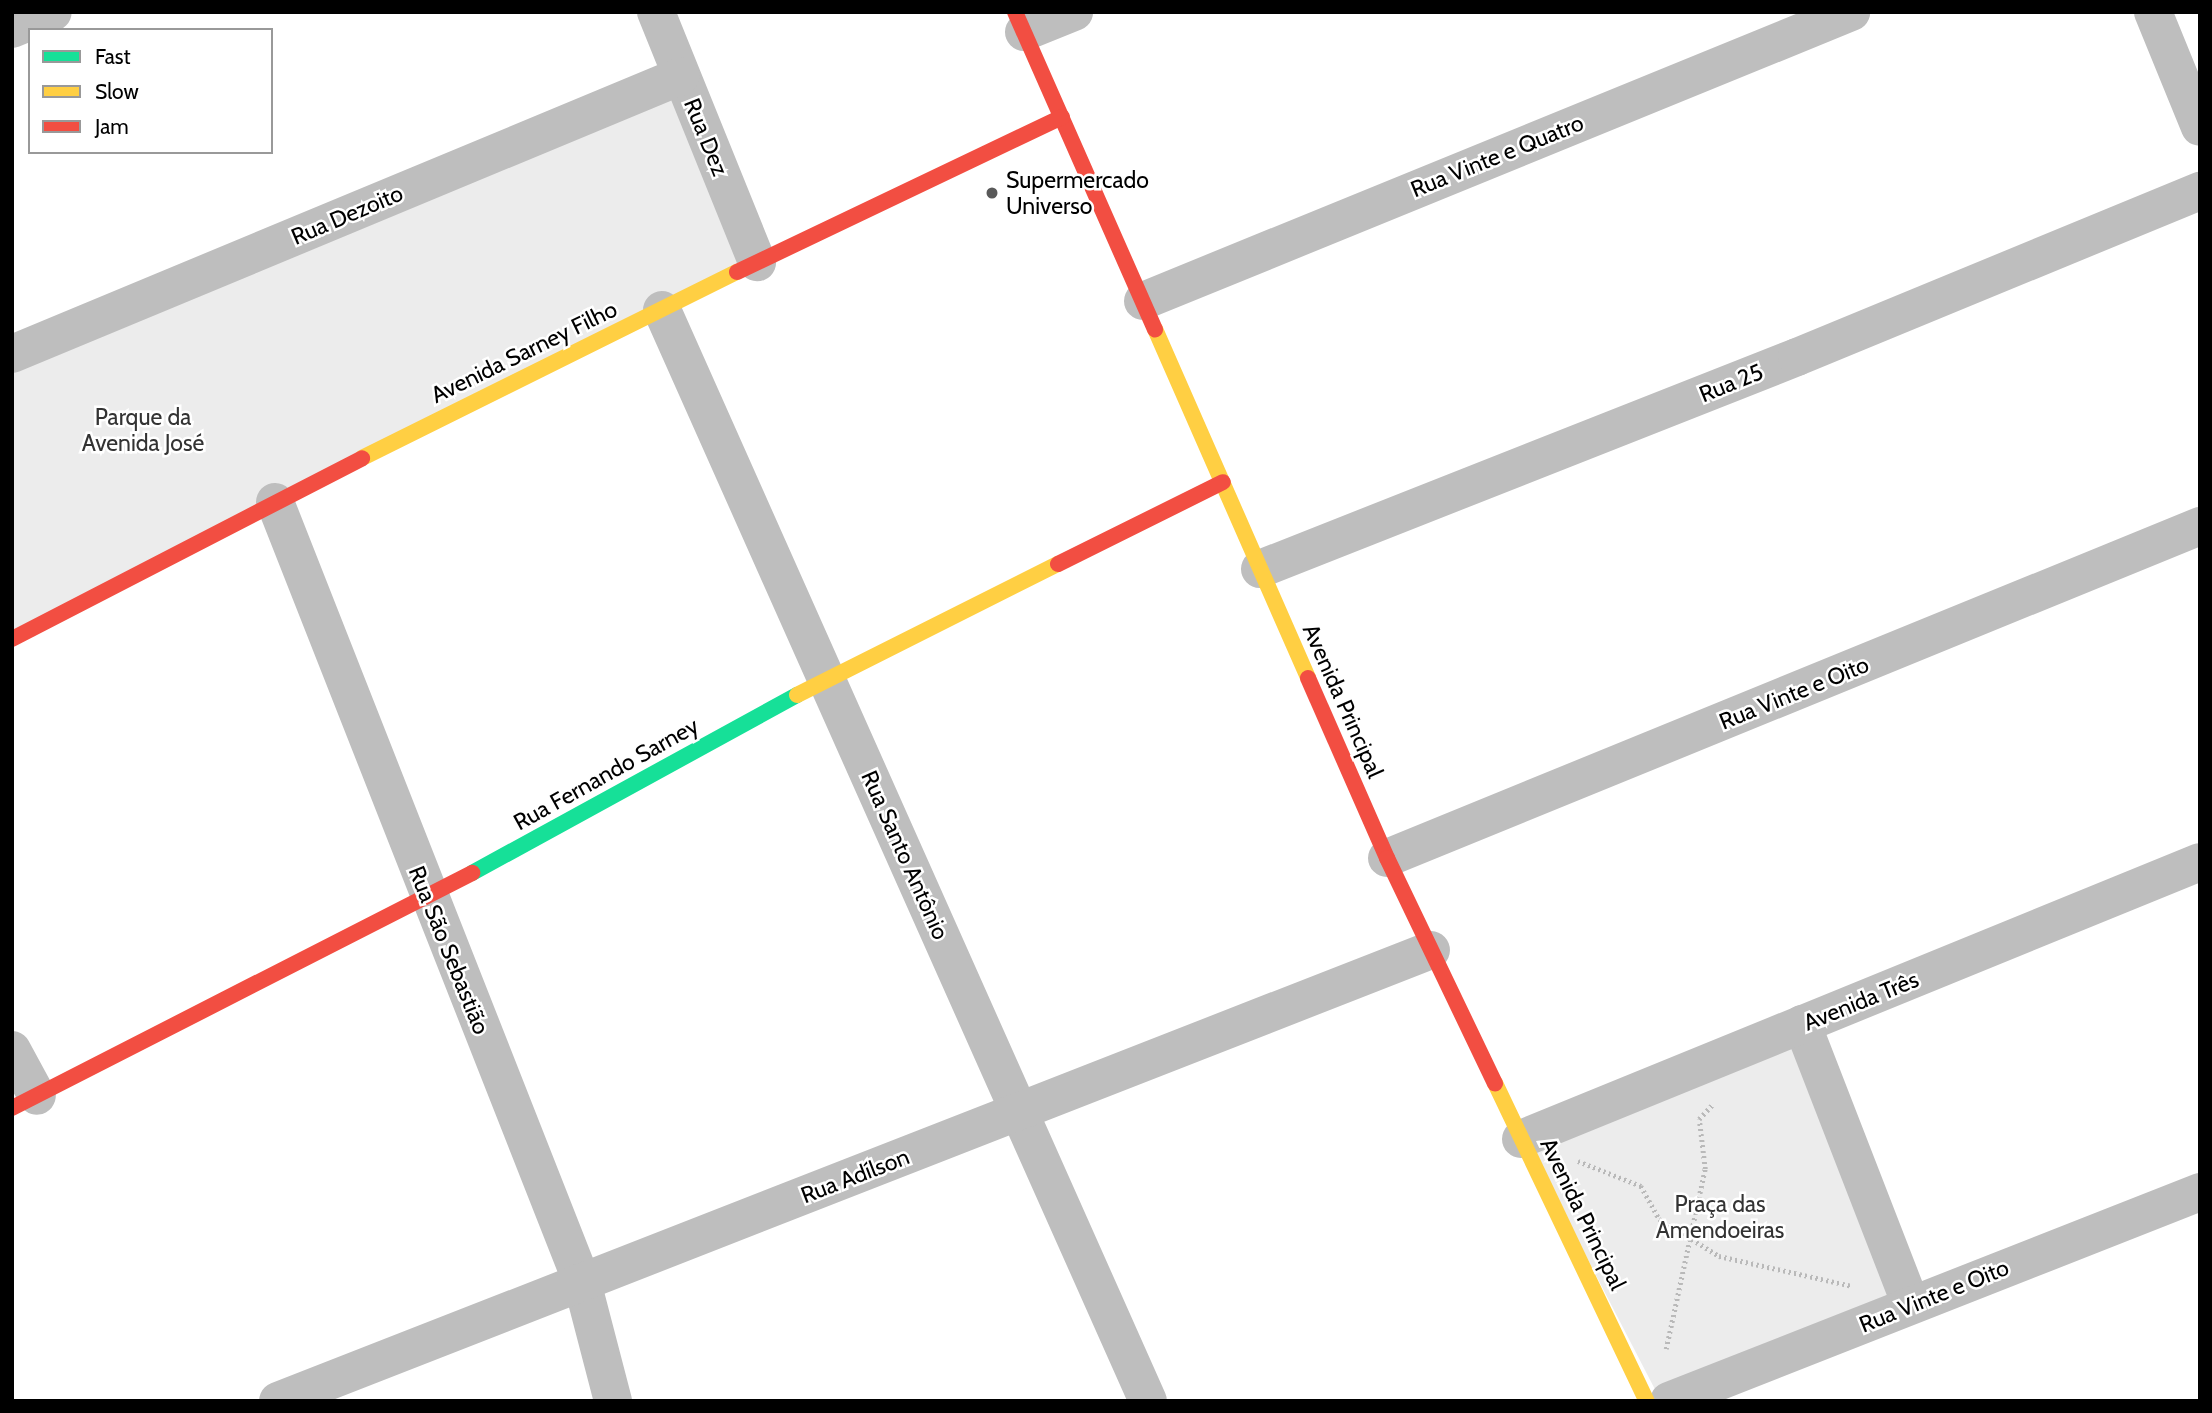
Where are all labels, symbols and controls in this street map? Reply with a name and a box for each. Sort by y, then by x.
legend [28,28,273,154]
text: Fast [95,44,131,69]
text: Slow [95,79,139,104]
street label: Rua Dez [678,94,734,180]
street label: Rua Vinte e Quatro [1407,109,1587,203]
text: Jam [95,114,129,139]
place label: Supermercado Universo [1006,166,1149,220]
street label: Rua Dezoito [287,179,407,251]
marker: Supermercado Universo [984,185,1000,201]
street label: Avenida Sarney Filho [427,295,621,409]
street label: Rua 25 [1695,358,1767,408]
park label: Parque da Avenida José [82,403,204,457]
street label: Avenida Principal [1297,620,1389,782]
street label: Rua Vinte e Oito [1715,650,1873,736]
street label: Rua Fernando Sarney [509,712,703,836]
street label: Rua Santo Antônio [855,766,955,944]
street label: Rua São Sebastião [403,862,495,1038]
street label: Avenida Três [1800,965,1922,1037]
street label: Avenida Principal [1534,1134,1632,1294]
street label: Rua Adílson [797,1143,913,1209]
park label: Praça das Amendoeiras [1656,1190,1784,1244]
street label: Rua Vinte e Oito [1855,1253,2013,1339]

